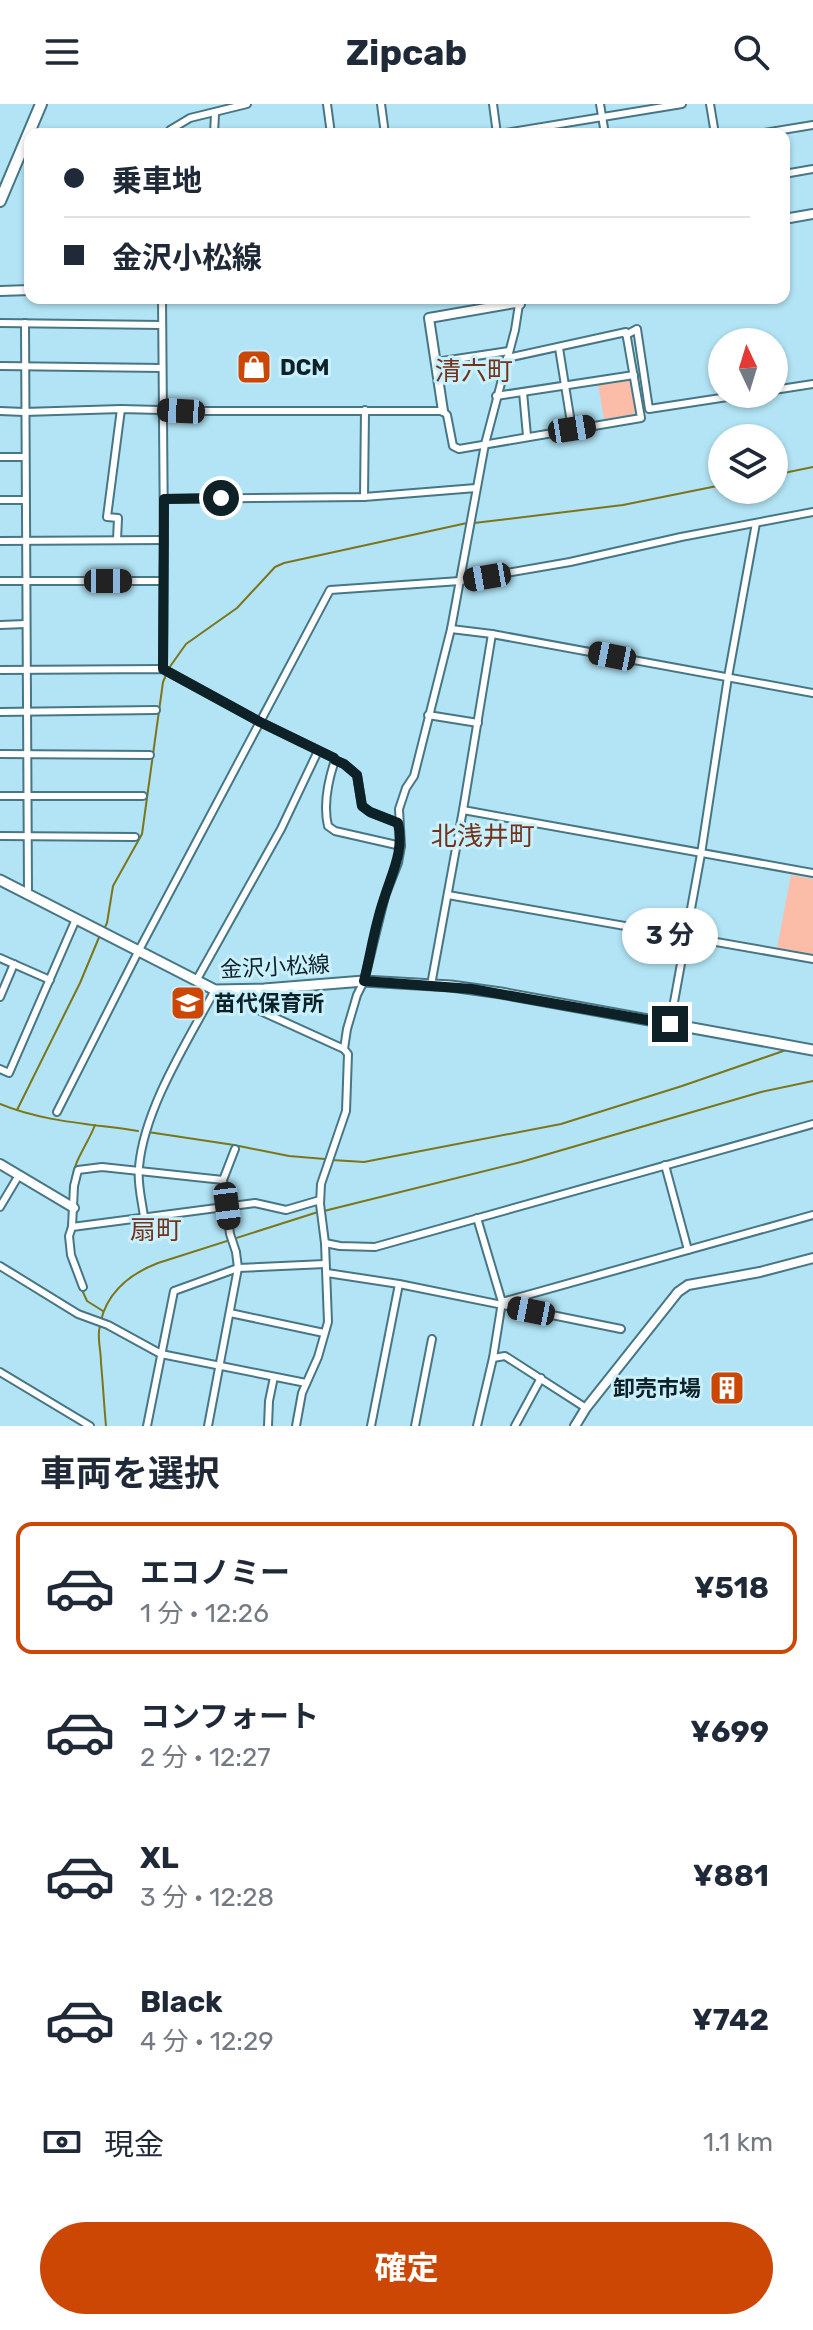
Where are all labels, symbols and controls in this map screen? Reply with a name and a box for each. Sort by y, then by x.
icon: menu [40,30,84,74]
icon: search [729,30,773,74]
text: Zipcab [346,31,467,74]
text: 乗車地 [112,163,202,199]
text: 金沢小松線 [112,240,262,276]
north arrow [708,328,788,408]
map controls [708,328,788,504]
shop icon: DCM [235,348,273,386]
place label: DCM [280,354,329,381]
district label: 清六町 [435,356,513,387]
car [156,398,206,424]
car [546,413,598,445]
button: layers [708,424,788,504]
route start [203,480,239,516]
car [461,561,513,593]
car [84,569,132,593]
car [586,640,638,672]
district label: 北浅井町 [431,821,535,852]
callout: 3 分 [622,908,718,964]
text: 3 分 [646,920,694,951]
street label: 金沢小松線 [219,951,331,983]
school or university icon: 苗代保育所 [169,984,207,1022]
place label: 苗代保育所 [214,990,324,1017]
route end [652,1006,688,1042]
car [212,1181,242,1231]
district label: 扇町 [130,1215,182,1246]
car [505,1295,557,1327]
building icon: 卸売市場 [708,1369,746,1407]
place label: 卸売市場 [613,1375,701,1402]
text: 車両を選択 [40,1452,220,1495]
icon: car [44,1552,116,1624]
text: エコノミー [140,1555,290,1591]
text: ¥518 [694,1570,769,1606]
text: 1 分 · 12:26 [140,1598,269,1629]
icon: car [44,1696,116,1768]
text: コンフォート [140,1699,319,1735]
text: ¥699 [690,1714,769,1750]
text: 2 分 · 12:27 [140,1742,271,1773]
icon: car [44,1840,116,1912]
text: XL [140,1840,179,1876]
text: ¥881 [693,1858,769,1894]
text: 3 分 · 12:28 [140,1882,274,1913]
icon: car [44,1984,116,2056]
text: Black [140,1984,223,2020]
text: ¥742 [692,2002,769,2038]
text: 4 分 · 12:29 [140,2026,274,2057]
icon: cash [40,2120,84,2164]
text: 現金 [104,2127,164,2163]
text: 1.1 km [703,2127,773,2158]
button: 確定 [40,2222,773,2314]

